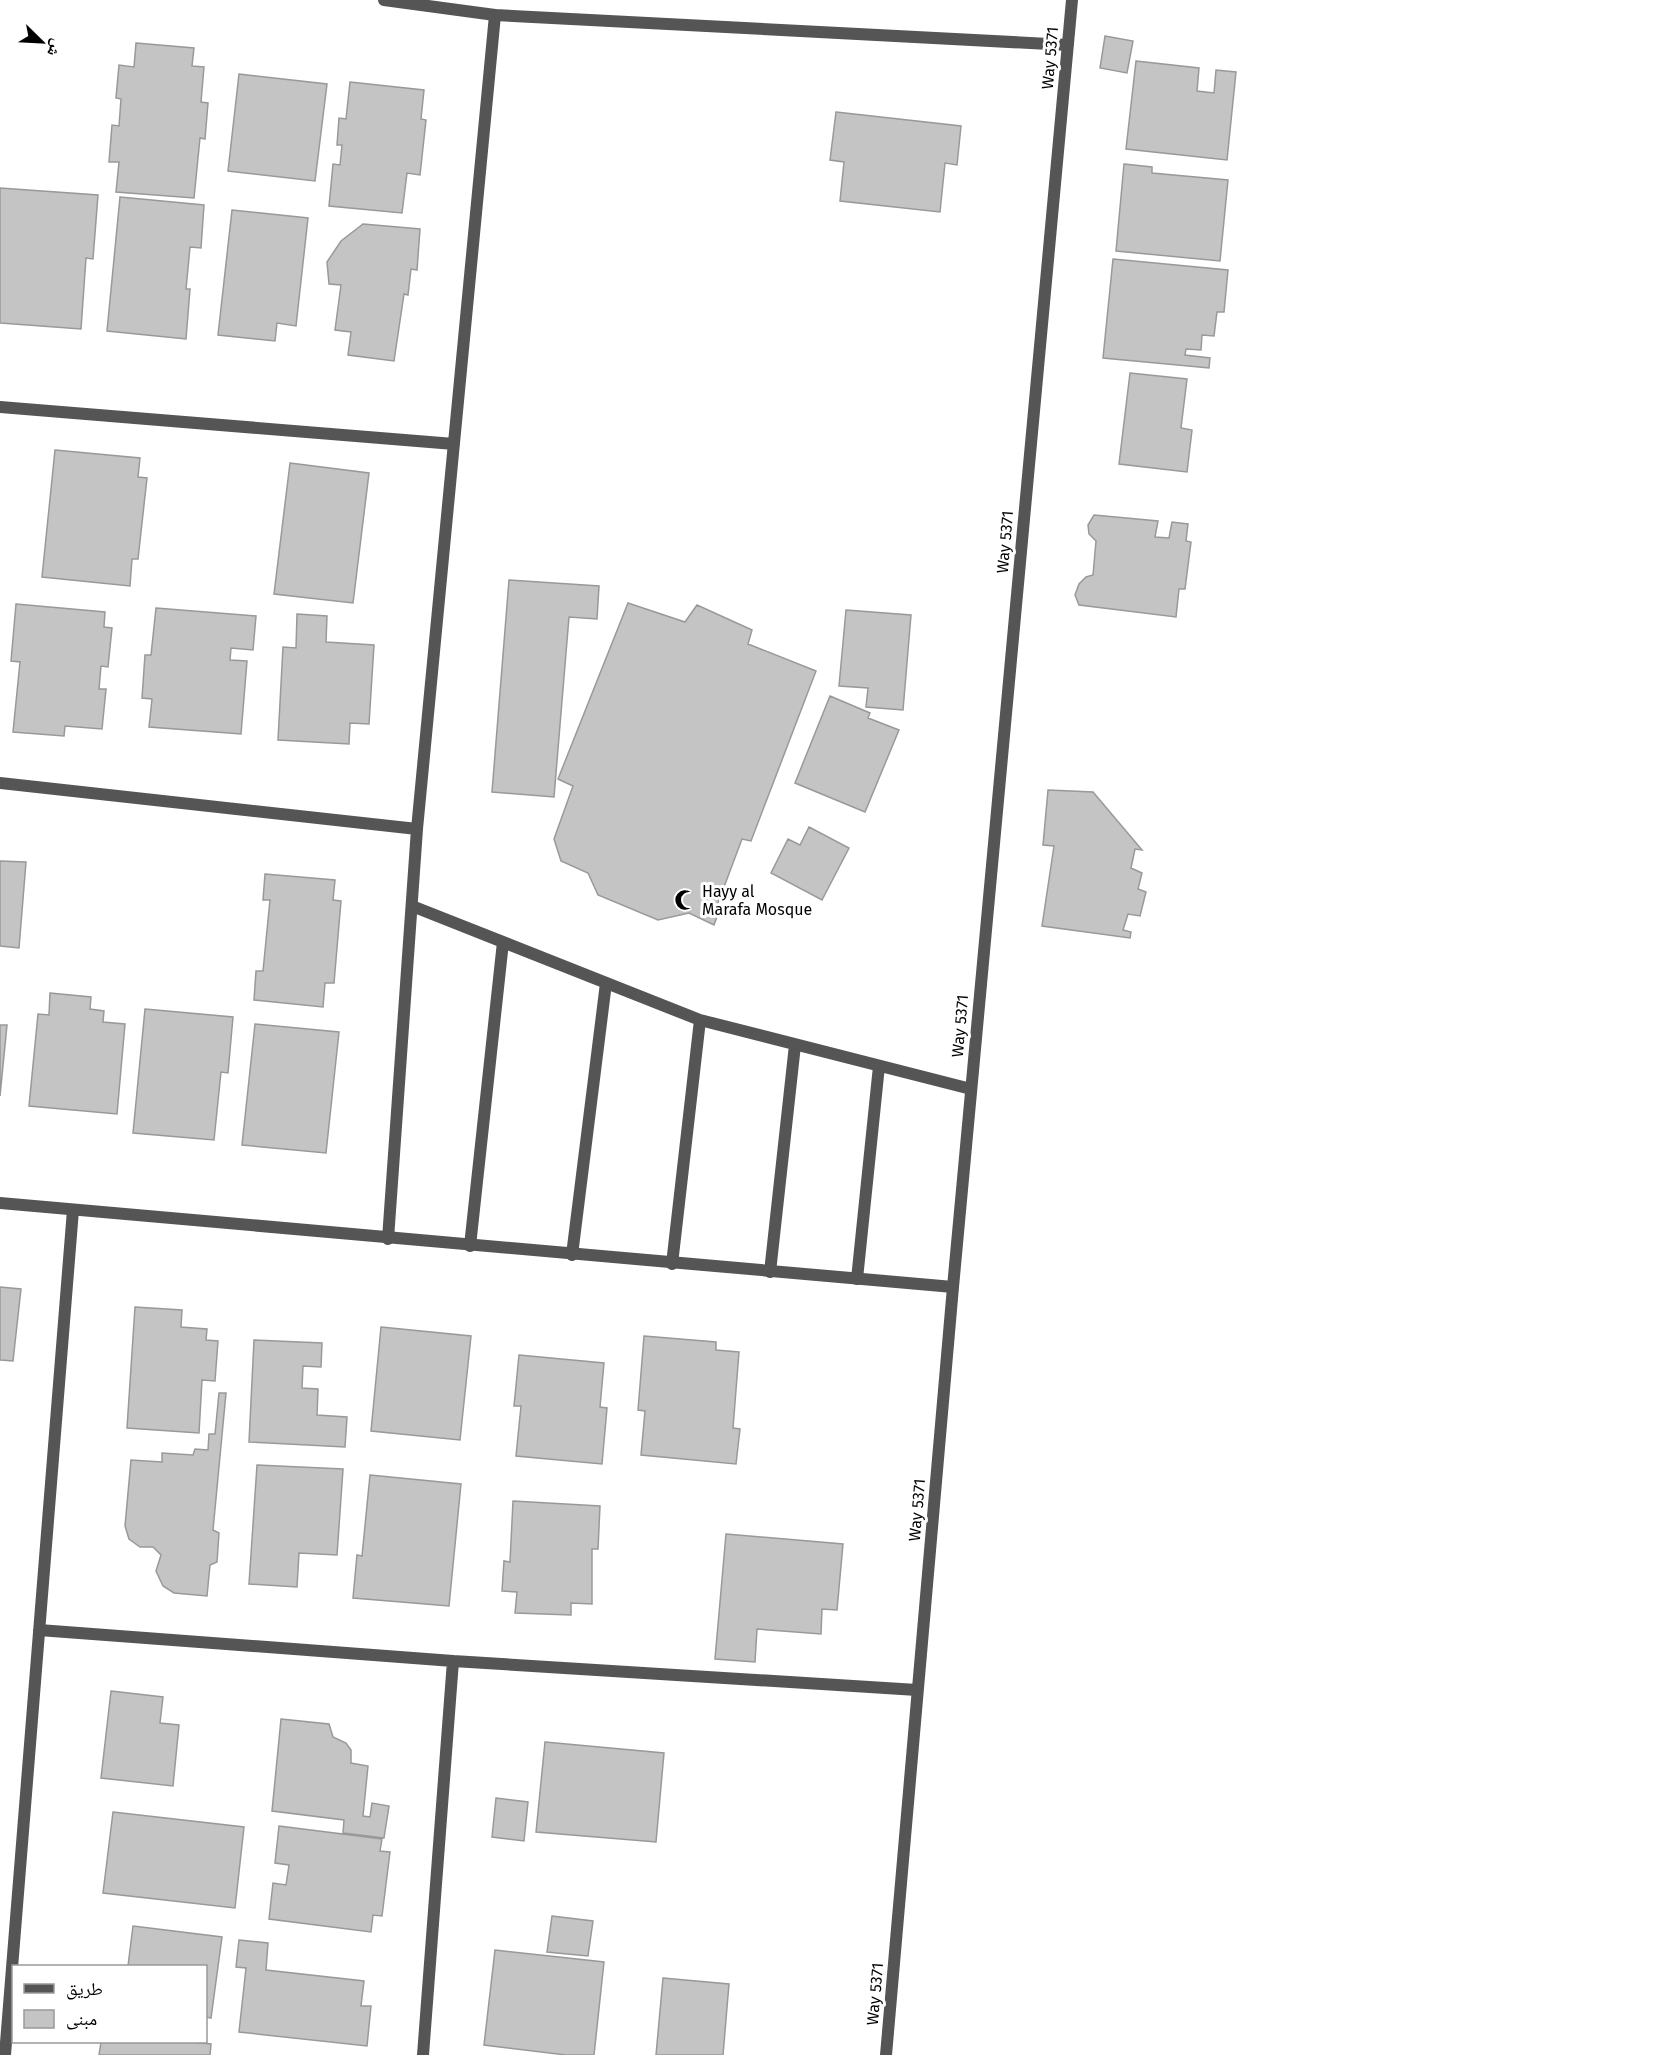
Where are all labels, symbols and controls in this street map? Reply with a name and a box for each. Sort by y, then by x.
north arrow [12,12,72,72]
street label: Way 5371 [1038,26,1062,90]
text: ش [43,36,67,60]
street label: Way 5371 [993,510,1017,574]
place label: Hayy al Marafa Mosque [702,882,812,919]
mosque icon: Hayy al Marafa Mosque [673,888,697,912]
street label: Way 5371 [948,994,972,1058]
street label: Way 5371 [905,1478,929,1542]
street label: Way 5371 [863,1962,887,2026]
legend [12,1965,207,2043]
text: طريق [66,1978,103,2000]
text: مبنى [66,2008,97,2030]

